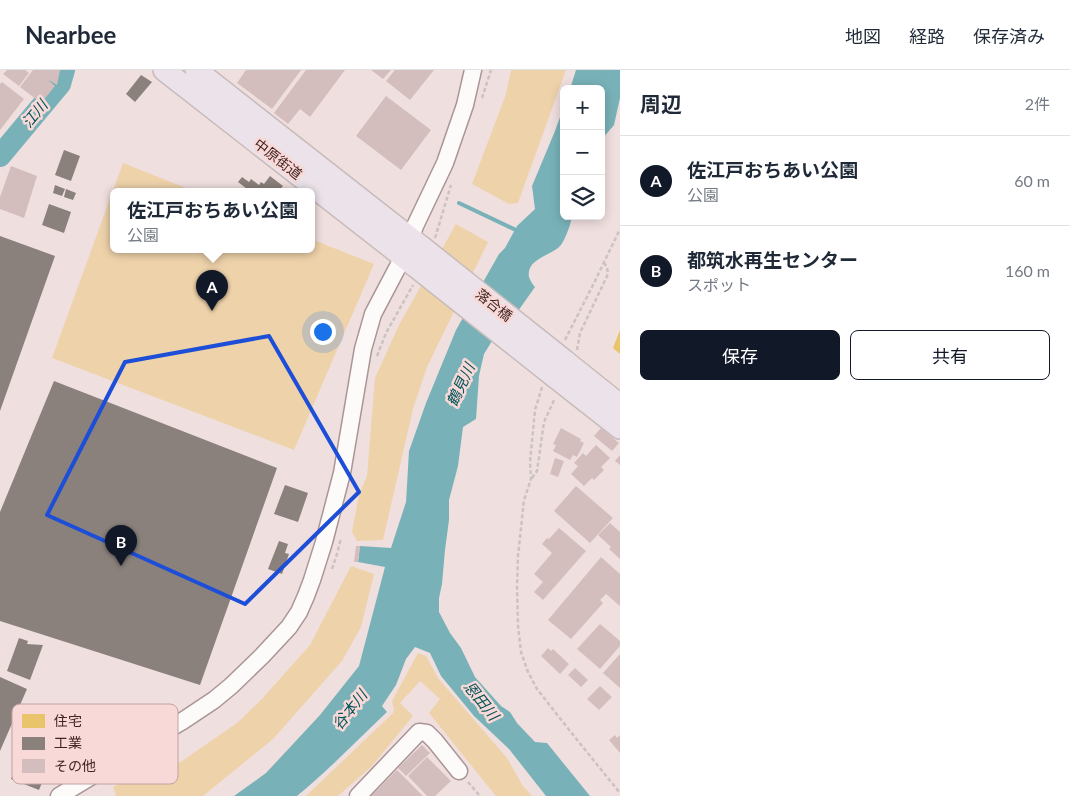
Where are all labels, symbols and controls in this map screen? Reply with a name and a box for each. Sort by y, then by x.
text: Nearbee [25,20,116,49]
text: 地図 [845,25,881,47]
text: 経路 [909,25,945,47]
text: 保存済み [973,25,1045,47]
map controls [560,85,605,220]
button: + [560,85,605,130]
text: 周辺 [640,91,682,116]
text: 2件 [1025,94,1050,113]
water label: 江川 [18,95,52,131]
button: − [560,130,605,175]
street label: 中原街道 [251,135,306,183]
text: 佐江戸おちあい公園 [687,158,858,181]
text: A [650,171,662,190]
text: 60 m [1014,171,1050,190]
button: layers [560,175,605,220]
text: 公園 [687,185,719,204]
popup [110,188,315,253]
text: 佐江戸おちあい公園 [127,198,298,221]
text: 公園 [127,225,159,244]
text: 都筑水再生センター [687,248,858,271]
text: B [651,261,661,280]
text: 160 m [1005,261,1050,280]
pin: A [196,270,228,311]
text: スポット [687,275,751,294]
street label: 落合橋 [473,285,516,324]
your location [310,319,336,345]
button: 保存 [640,330,840,380]
button: 共有 [850,330,1050,380]
water label: 鶴見川 [442,359,479,409]
pin: B [105,525,137,566]
water label: 恩田川 [461,677,504,725]
water label: 谷本川 [328,685,372,733]
legend [12,704,178,784]
text: 住宅 [54,712,82,729]
text: 工業 [54,734,82,751]
text: その他 [54,757,96,774]

